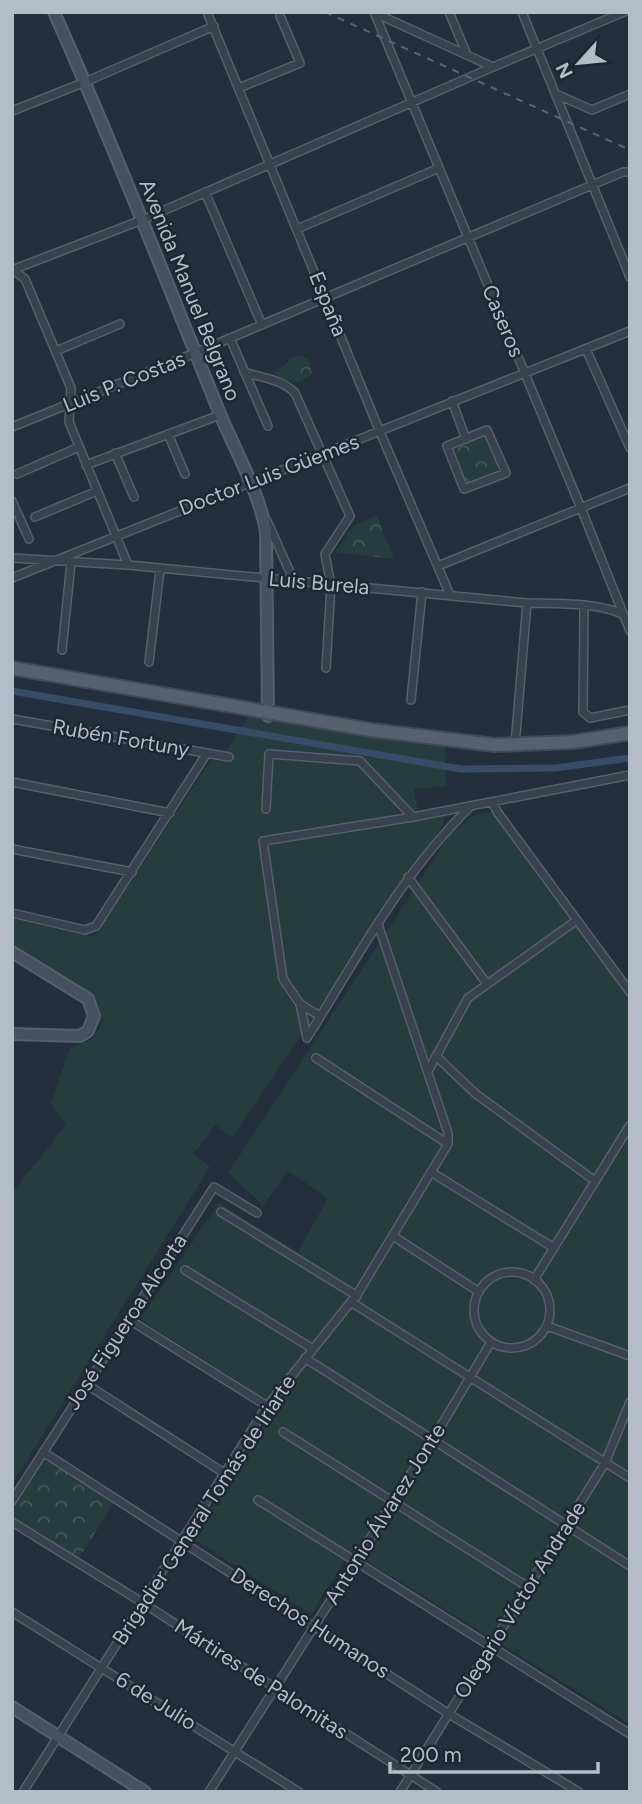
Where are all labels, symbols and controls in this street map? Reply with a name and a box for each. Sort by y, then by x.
north arrow [544,28,614,98]
text: N [551,59,578,82]
street label: Avenida Manuel Belgrano [134,175,246,404]
street label: España [304,268,353,340]
street label: Caseros [477,281,530,361]
street label: Luis P. Costas [59,346,189,417]
street label: Doctor Luis Güemes [175,429,363,520]
street label: Luis Burela [268,566,370,599]
street label: Rubén Fortuny [51,713,191,762]
street label: José Figueroa Alcorta [59,1229,192,1414]
street label: Brigadier General Tomás de Iriarte [107,1370,300,1649]
street label: Antonio Álvarez Jonte [319,1419,450,1609]
street label: Olegario Víctor Andrade [449,1497,591,1703]
street label: Derechos Humanos [226,1562,394,1683]
street label: Mártires de Palomitas [170,1613,353,1744]
street label: 6 de Julio [111,1666,201,1735]
scale bar [390,1730,598,1774]
text: 200 m [400,1742,462,1767]

